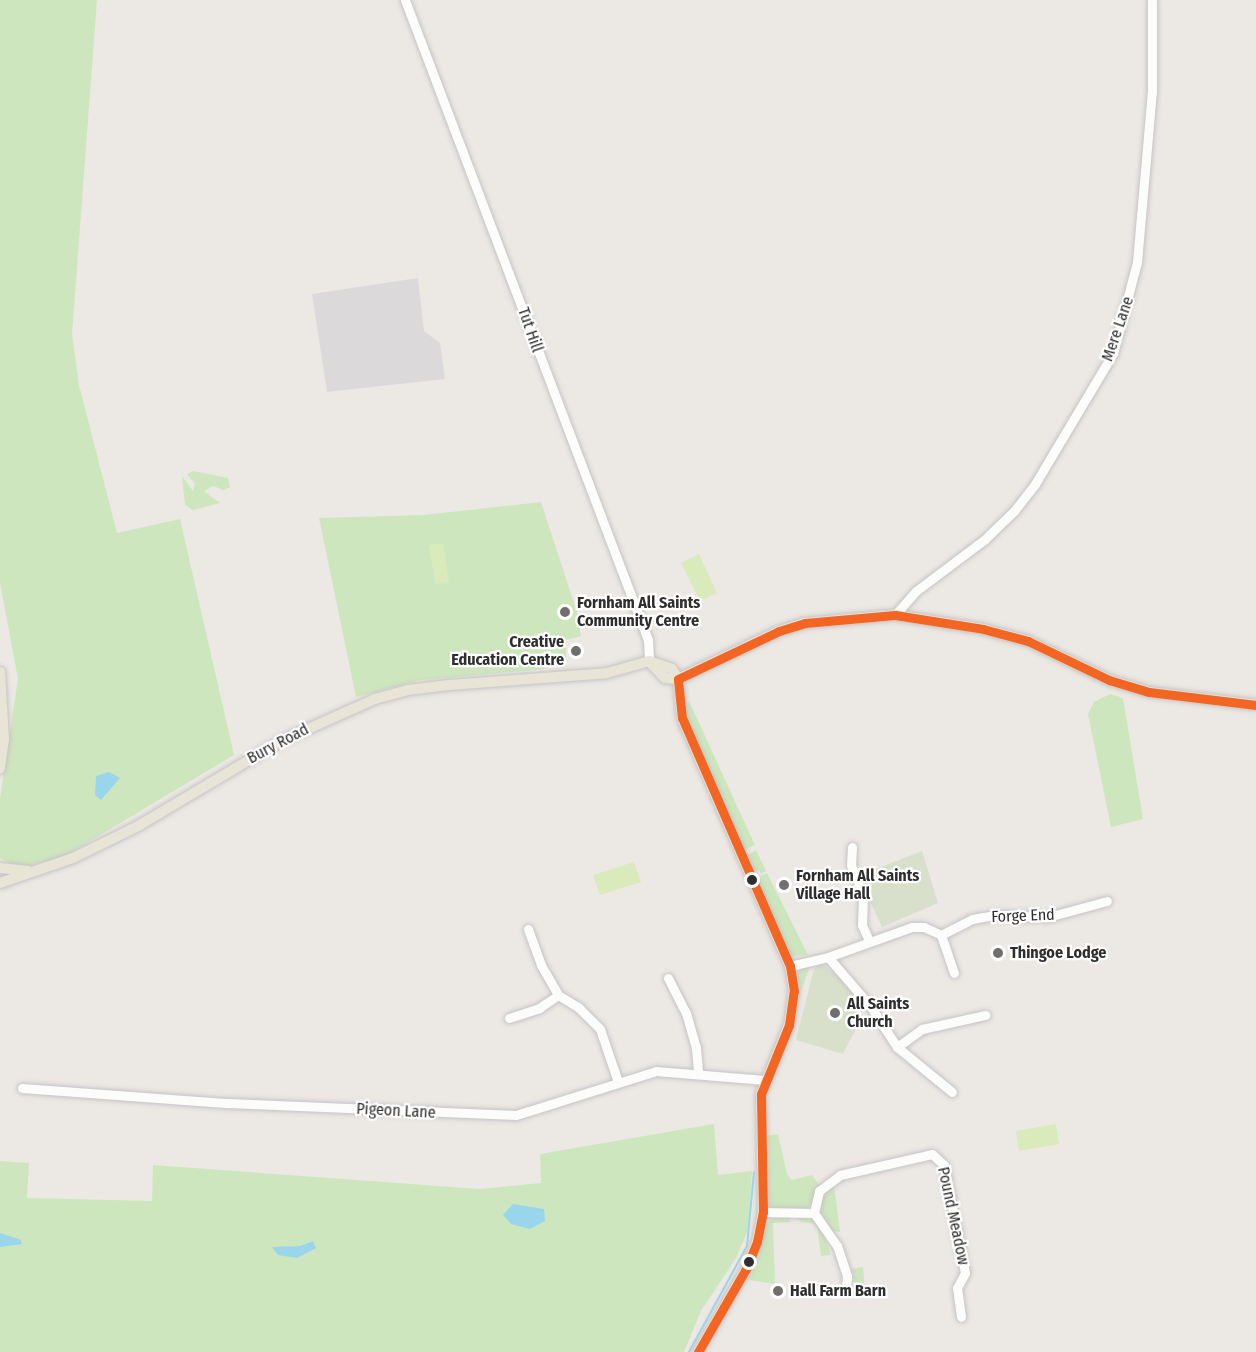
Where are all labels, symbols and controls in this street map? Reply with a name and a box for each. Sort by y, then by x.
street label: Mere Lane [1098,294,1138,364]
street label: Tut Hill [513,305,547,355]
place label: Fornham All Saints Community Centre [577,593,700,631]
marker: Fornham All Saints Community Centre [558,605,572,619]
place label: Creative Education Centre [451,632,564,670]
marker: Creative Education Centre [569,644,583,658]
street label: Bury Road [244,720,312,768]
place label: Fornham All Saints Village Hall [796,866,919,904]
unlabelled marker [746,874,758,886]
marker: Fornham All Saints Village Hall [777,878,791,892]
street label: Forge End [991,905,1055,927]
place label: Thingoe Lodge [1010,943,1106,963]
marker: Thingoe Lodge [991,946,1005,960]
place label: All Saints Church [847,994,909,1032]
marker: All Saints Church [828,1006,842,1020]
street label: Pigeon Lane [356,1099,436,1123]
street label: Pound Meadow [933,1165,973,1267]
unlabelled marker [743,1256,755,1268]
place label: Hall Farm Barn [790,1281,886,1301]
marker: Hall Farm Barn [771,1284,785,1298]

